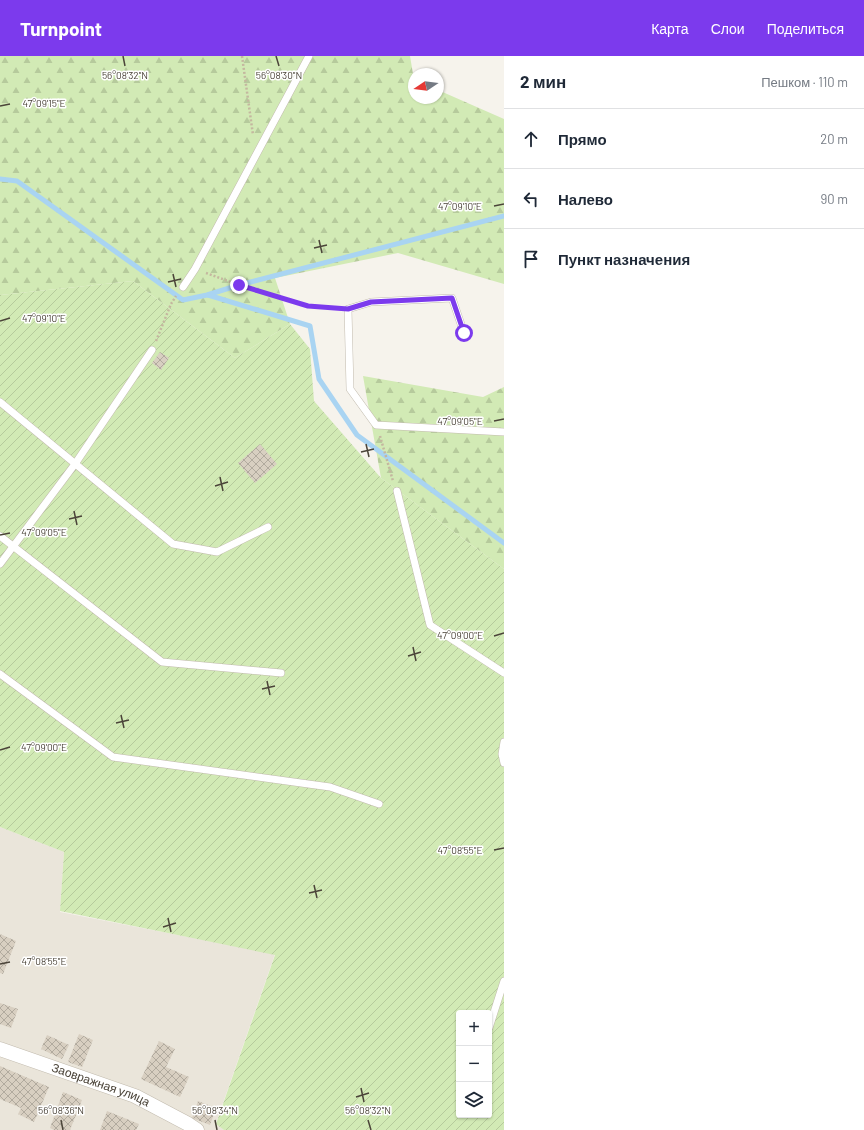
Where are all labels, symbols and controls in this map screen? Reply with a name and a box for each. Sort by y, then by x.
text: Turnpoint [20,17,102,40]
text: Карта [651,20,689,37]
text: Слои [711,20,745,37]
text: Поделиться [767,20,844,37]
north arrow [408,68,444,104]
text: 56°08'32"N [102,69,148,81]
text: 56°08'30"N [256,69,302,81]
text: 2 мин [520,71,566,91]
text: Пешком · 110 m [761,74,848,90]
text: 47°09'15"E [22,97,66,109]
icon: ahead [520,128,542,150]
text: Прямо [558,130,607,148]
text: 20 m [820,131,848,147]
icon: left [520,188,542,210]
text: Налево [558,190,613,208]
text: 90 m [821,191,848,207]
text: 47°09'10"E [438,200,482,212]
icon: arrive [520,248,542,270]
text: Пункт назначения [558,250,690,268]
route end [230,276,248,294]
text: 47°09'10"E [22,312,66,324]
route start [455,324,473,342]
text: 47°09'05"E [437,415,483,427]
text: 47°09'05"E [21,526,67,538]
text: 47°09'00"E [437,629,483,641]
text: 47°09'00"E [21,741,67,753]
text: 47°08'55"E [438,844,482,856]
text: 47°08'55"E [22,955,66,967]
map controls [456,1010,492,1118]
button: + [456,1010,492,1046]
button: − [456,1046,492,1082]
street label: Заовражная улица [50,1060,153,1109]
button: layers [456,1082,492,1118]
text: 56°08'36"N [38,1104,84,1116]
text: 56°08'34"N [192,1104,238,1116]
text: 56°08'32"N [345,1104,391,1116]

